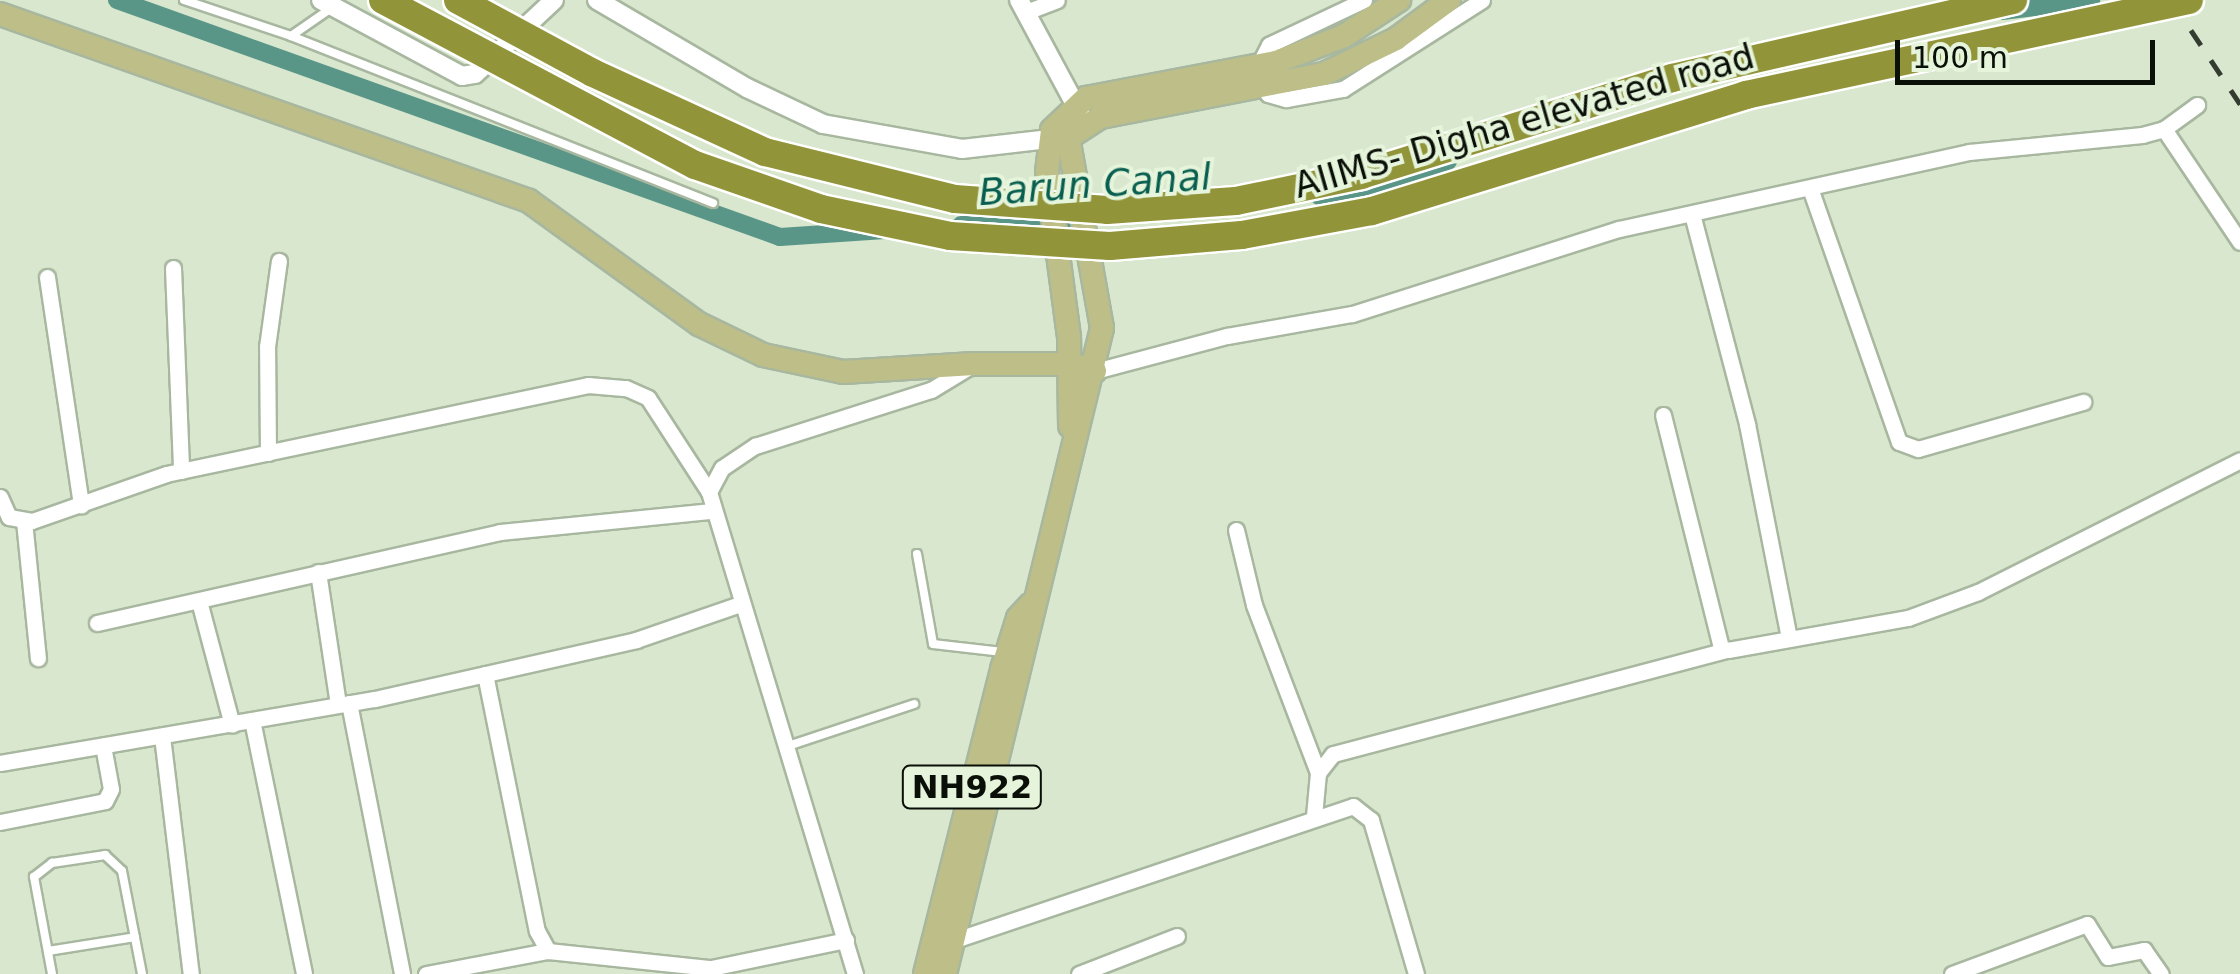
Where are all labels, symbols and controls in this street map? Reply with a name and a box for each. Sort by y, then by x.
scale bar [1900,20,2160,82]
street label: AIIMS- Digha elevated road [1289,35,1759,207]
text: 100 m [1912,40,2008,75]
water label: Barun Canal [977,154,1213,216]
road number: NH922 [900,760,1044,814]

